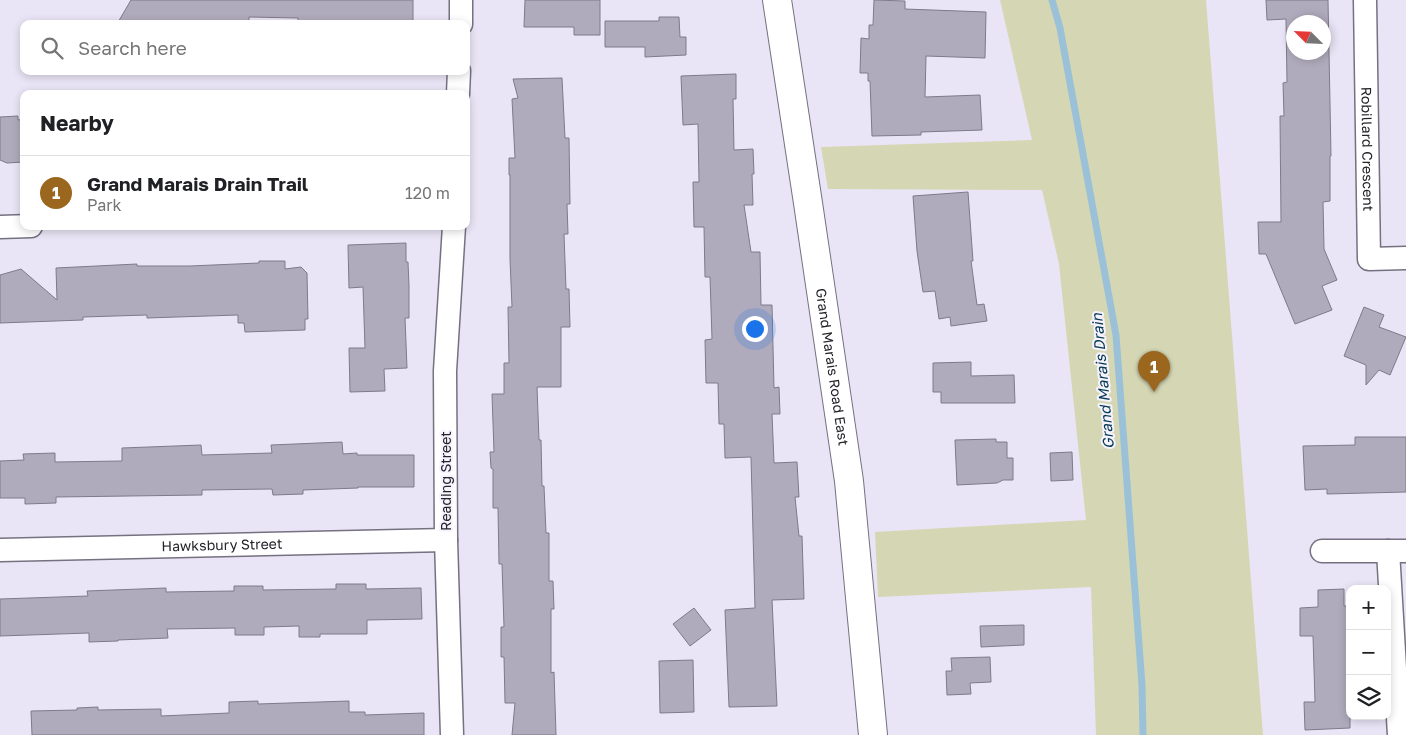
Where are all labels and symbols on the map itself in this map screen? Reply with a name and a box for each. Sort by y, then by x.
north arrow [1286,15,1331,60]
street label: Robillard Crescent [1358,86,1377,211]
street label: Grand Marais Road East [813,287,853,447]
water label: Grand Marais Drain [1087,312,1117,450]
your location [742,316,768,342]
pin: 1 [1138,351,1170,392]
street label: Reading Street [437,431,454,531]
street label: Hawksbury Street [161,535,283,554]

